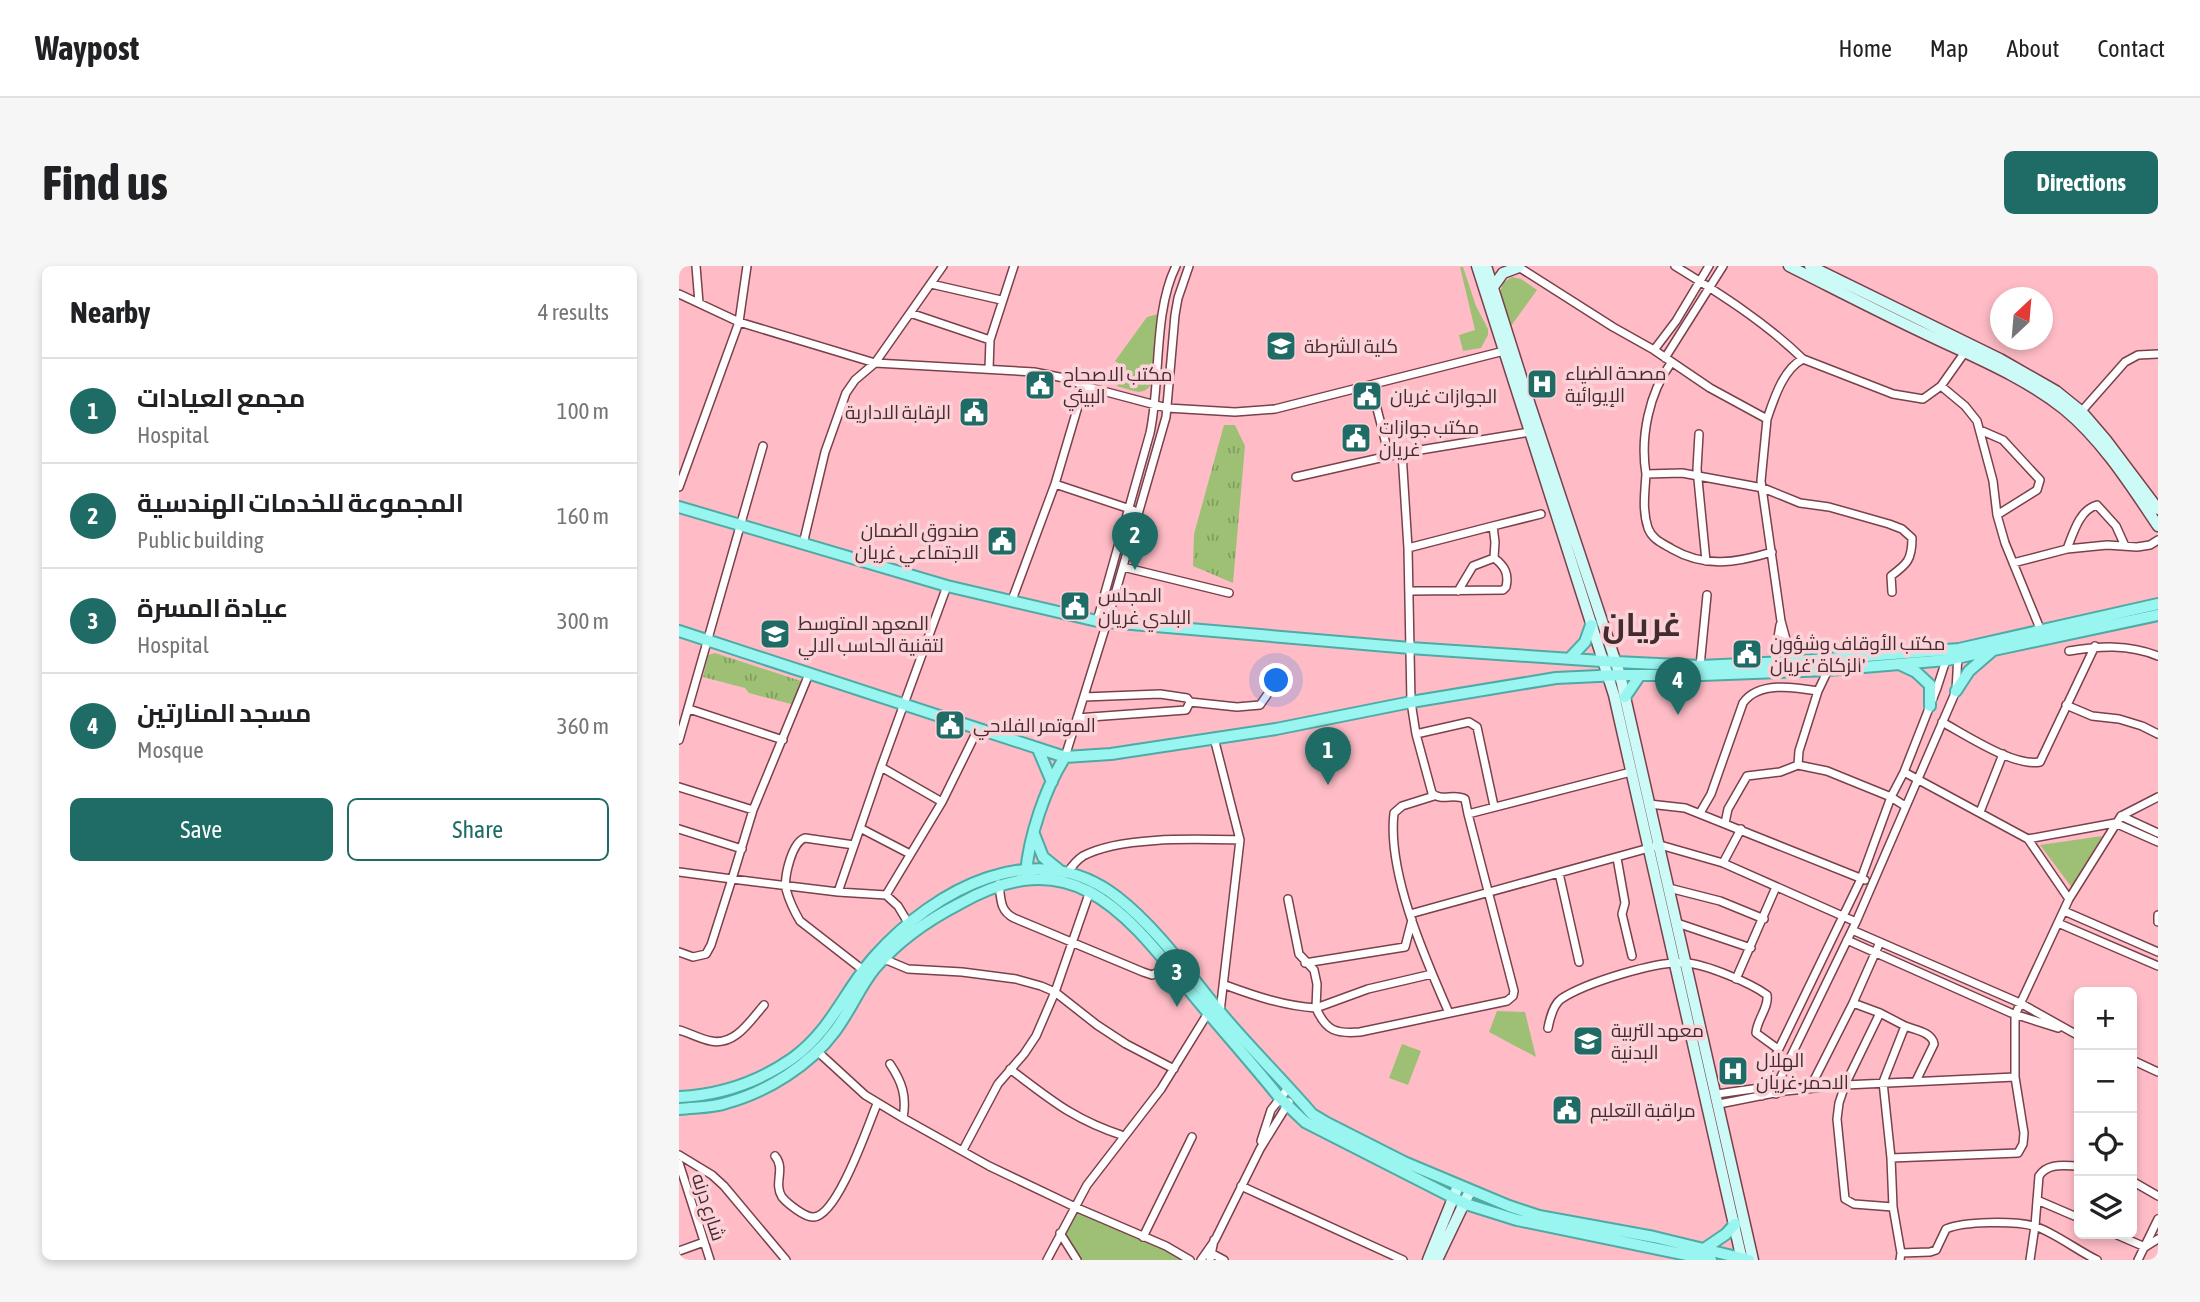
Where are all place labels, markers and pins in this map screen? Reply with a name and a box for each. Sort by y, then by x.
school or university icon: كلية الشرطة [1264,329,1298,363]
place label: كلية الشرطة [1304,335,1398,358]
place label: مصحة الضياء الإيوائية [1565,362,1667,407]
place label: مكتب الاصحاح البيئي [1063,363,1172,411]
hospital icon: مصحة الضياء الإيوائية [1525,367,1559,401]
public building icon: مكتب الاصحاح البيئي [1023,368,1057,402]
public building icon: الجوازات غريان [1350,379,1384,413]
place label: الجوازات غريان [1390,385,1497,408]
public building icon: الرقابة الادارية [957,395,991,429]
place label: الرقابة الادارية [845,401,951,424]
place label: مكتب جوازات غريان [1379,416,1479,461]
public building icon: مكتب جوازات غريان [1339,421,1373,455]
pin: 2 [1112,512,1158,570]
place label: صندوق الضمان الاجتماعي غريان [855,519,979,567]
public building icon: صندوق الضمان الاجتماعي غريان [985,524,1019,558]
place label: المجلس البلدي غريان [1098,584,1191,632]
public building icon: المجلس البلدي غريان [1058,589,1092,623]
place label: المعهد المتوسط لتقنية الحاسب الالي [798,612,944,660]
school or university icon: المعهد المتوسط لتقنية الحاسب الالي [758,617,792,651]
place label: مكتب الأوقاف وشؤون الزكاة 'غريان' [1770,632,1946,677]
public building icon: مكتب الأوقاف وشؤون الزكاة 'غريان' [1730,637,1764,671]
pin: 4 [1655,657,1701,715]
public building icon: الموتمر الفلاحي [933,708,967,742]
place label: الموتمر الفلاحي [973,714,1096,740]
pin: 1 [1305,727,1351,785]
pin: 3 [1154,949,1200,1007]
place label: معهد التربية البدنية [1611,1019,1704,1063]
school or university icon: معهد التربية البدنية [1571,1024,1605,1058]
place label: الهلال الاحمر-غريان [1756,1049,1849,1094]
hospital icon: الهلال الاحمر-غريان [1716,1054,1750,1088]
public building icon: مراقبة التعليم [1550,1093,1584,1127]
place label: مراقبة التعليم [1590,1099,1696,1124]

